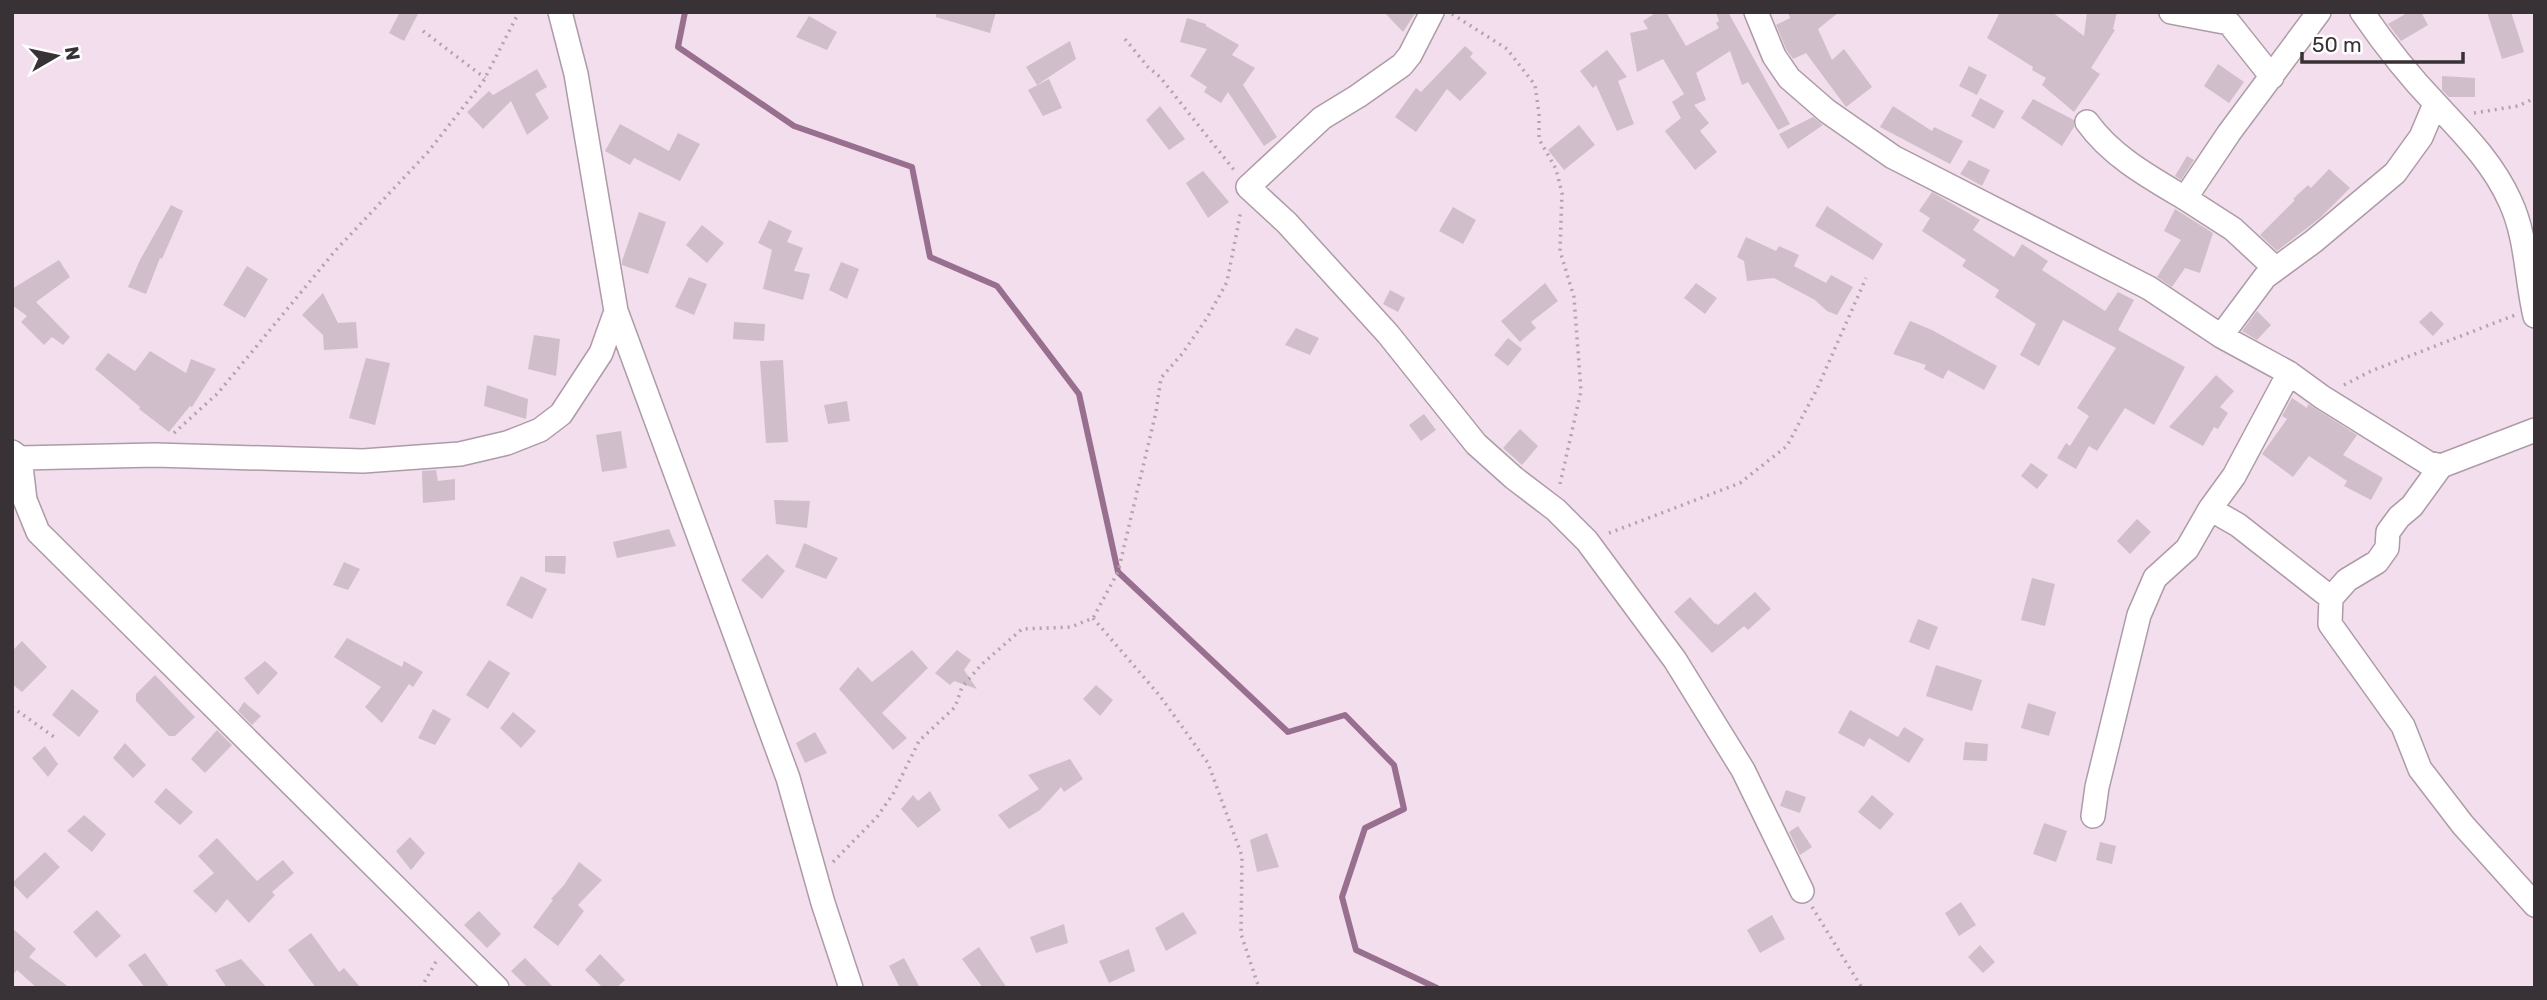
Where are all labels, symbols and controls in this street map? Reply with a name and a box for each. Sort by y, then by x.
north arrow [21,21,91,91]
scale bar [2302,21,2463,65]
text: 50 m [2312,32,2362,57]
text: N [60,45,85,62]

